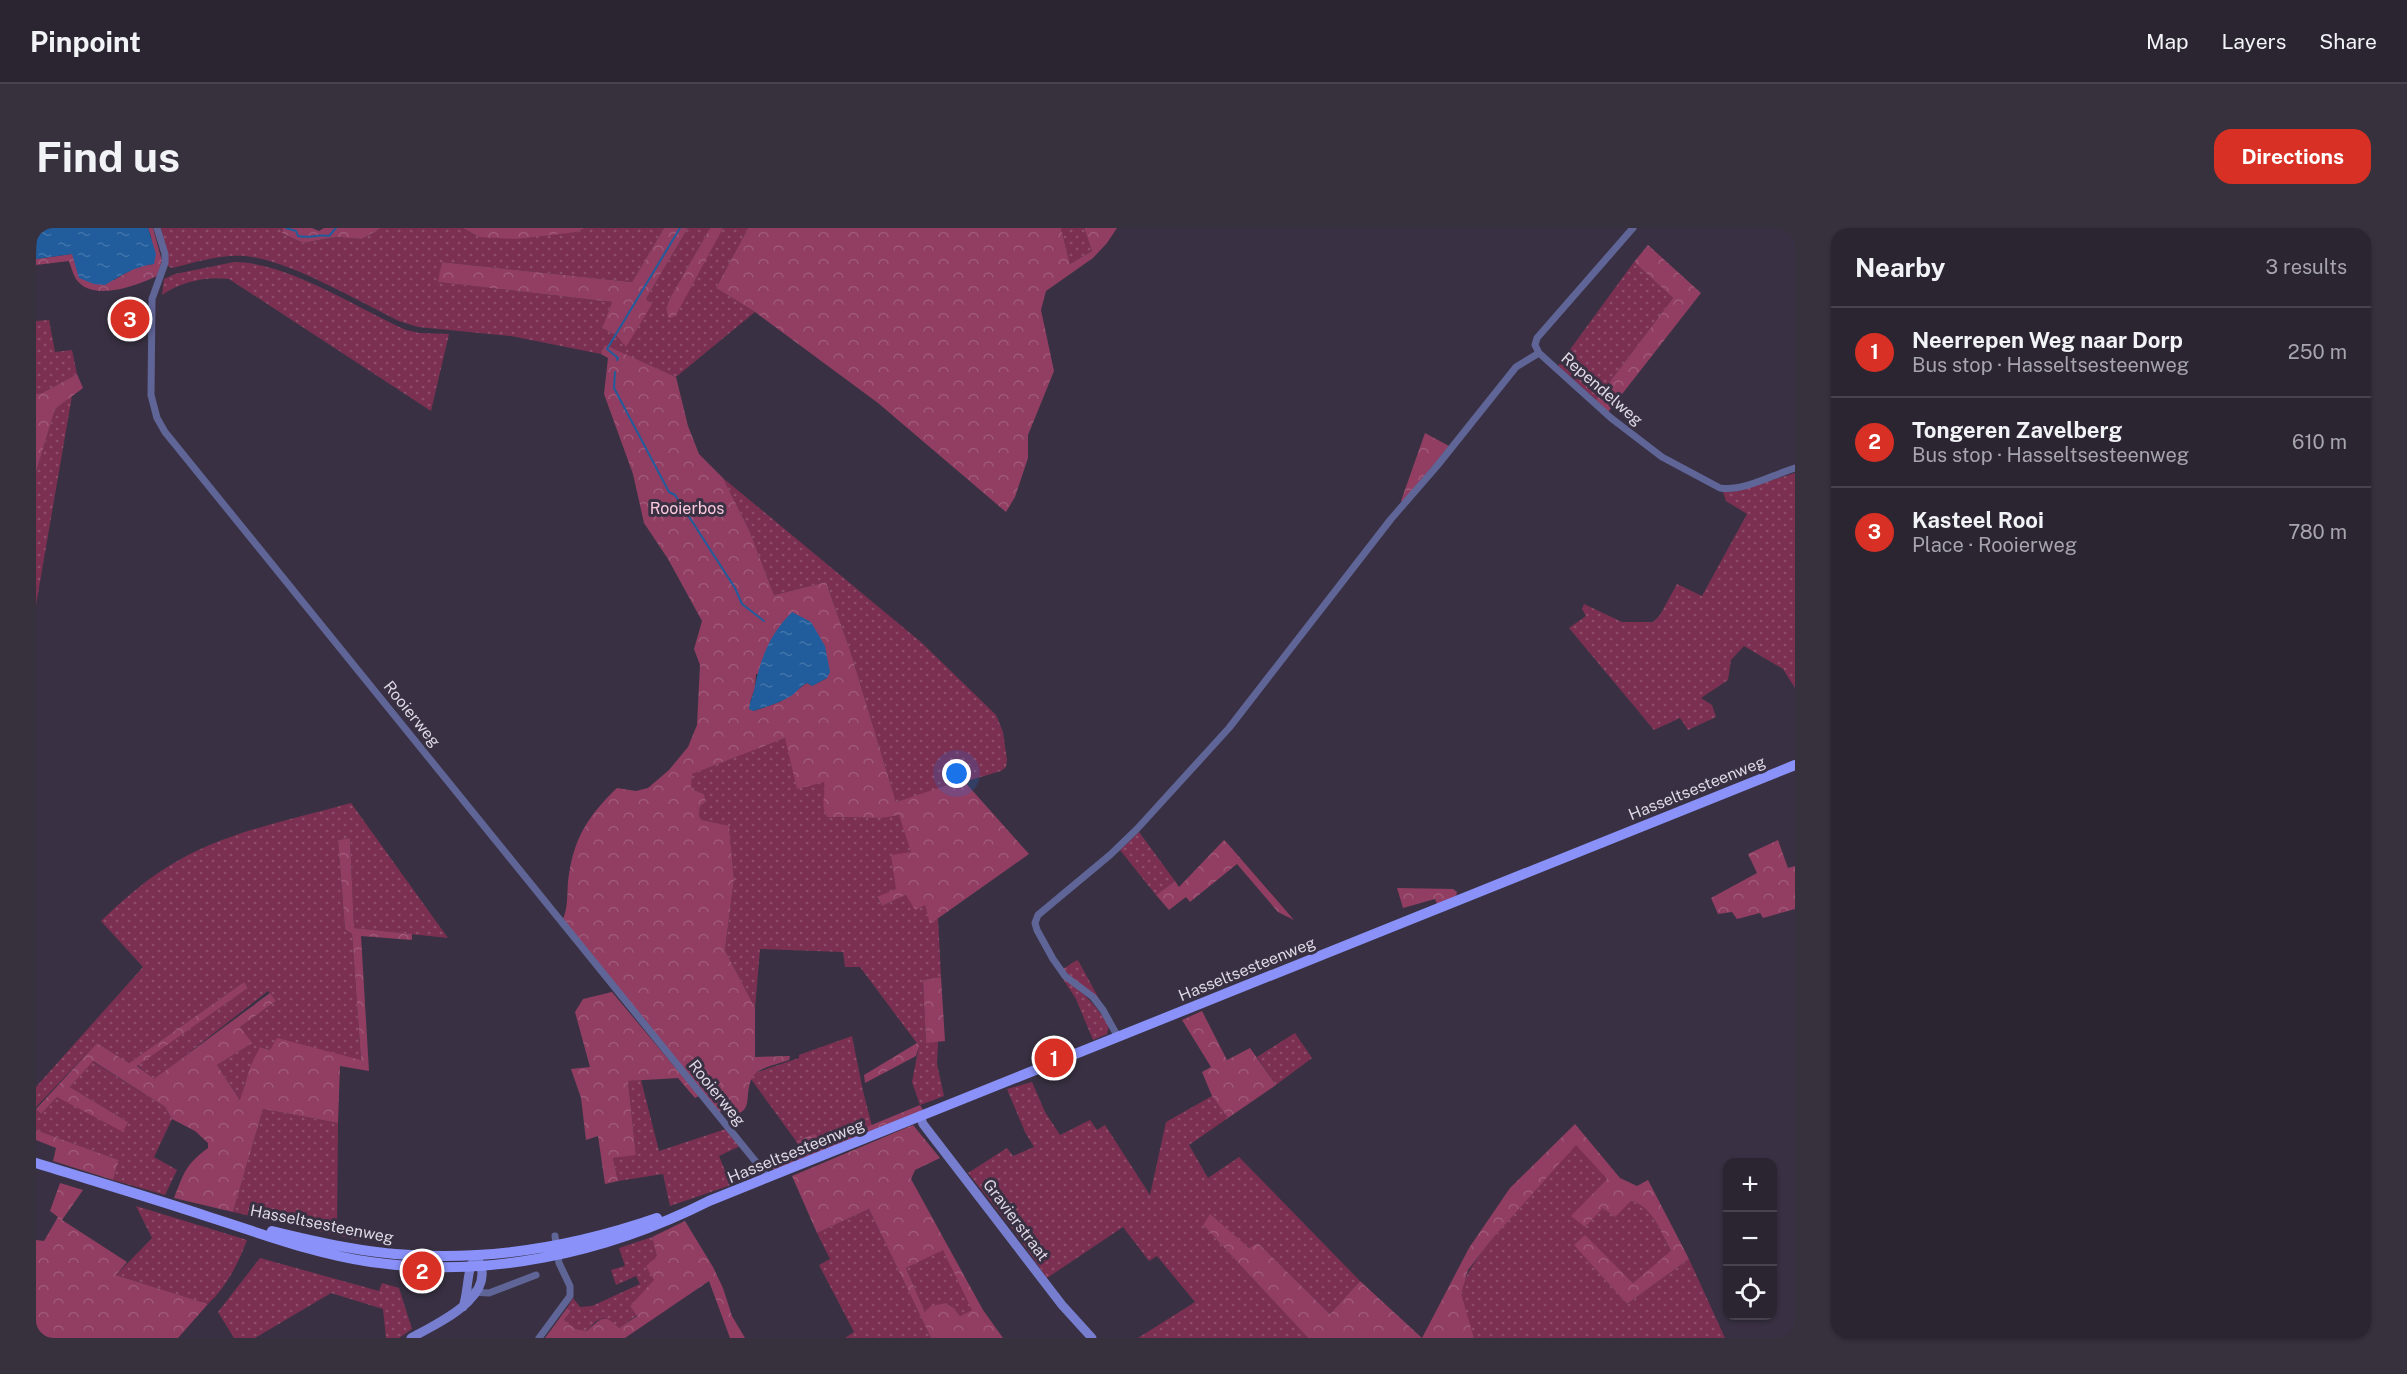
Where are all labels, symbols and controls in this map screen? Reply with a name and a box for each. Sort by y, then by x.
text: Pinpoint [30,25,141,58]
text: Map [2146,29,2189,54]
text: Layers [2222,29,2286,54]
text: Share [2319,29,2377,54]
button: Directions [2214,129,2371,184]
text: Find us [36,132,180,181]
text: Nearby [1855,252,1945,283]
text: 3 results [2266,255,2347,279]
pin: 3 [110,296,149,341]
text: Neerrepen Weg naar Dorp [1912,327,2183,353]
text: 1 [1870,340,1879,364]
text: 250 m [2288,340,2347,364]
street label: Rependelweg [1557,348,1647,430]
text: Bus stop · Hasseltsesteenweg [1912,353,2189,377]
text: Tongeren Zavelberg [1912,417,2122,443]
text: 2 [1868,430,1881,454]
text: 610 m [2292,430,2347,454]
text: Bus stop · Hasseltsesteenweg [1912,443,2189,467]
park label: Rooierbos [650,499,724,518]
text: Kasteel Rooi [1912,507,2044,533]
text: 3 [1868,520,1881,544]
text: 780 m [2288,520,2347,544]
text: Place · Rooierweg [1912,533,2077,557]
street label: Rooierweg [380,677,444,751]
street label: Hasseltsesteenweg [1626,752,1768,824]
your location [942,759,971,788]
street label: Hasseltsesteenweg [1176,933,1318,1005]
pin: 1 [1034,1036,1074,1080]
street label: Rooierweg [685,1056,749,1130]
street label: Hasseltsesteenweg [725,1115,867,1187]
map controls [1723,1158,1777,1320]
button: + [1723,1158,1777,1212]
street label: Gravierstraat [979,1175,1053,1265]
street label: Hasseltsesteenweg [249,1201,396,1247]
button: − [1723,1212,1777,1266]
pin: 2 [402,1248,442,1294]
button: locate [1723,1266,1777,1320]

